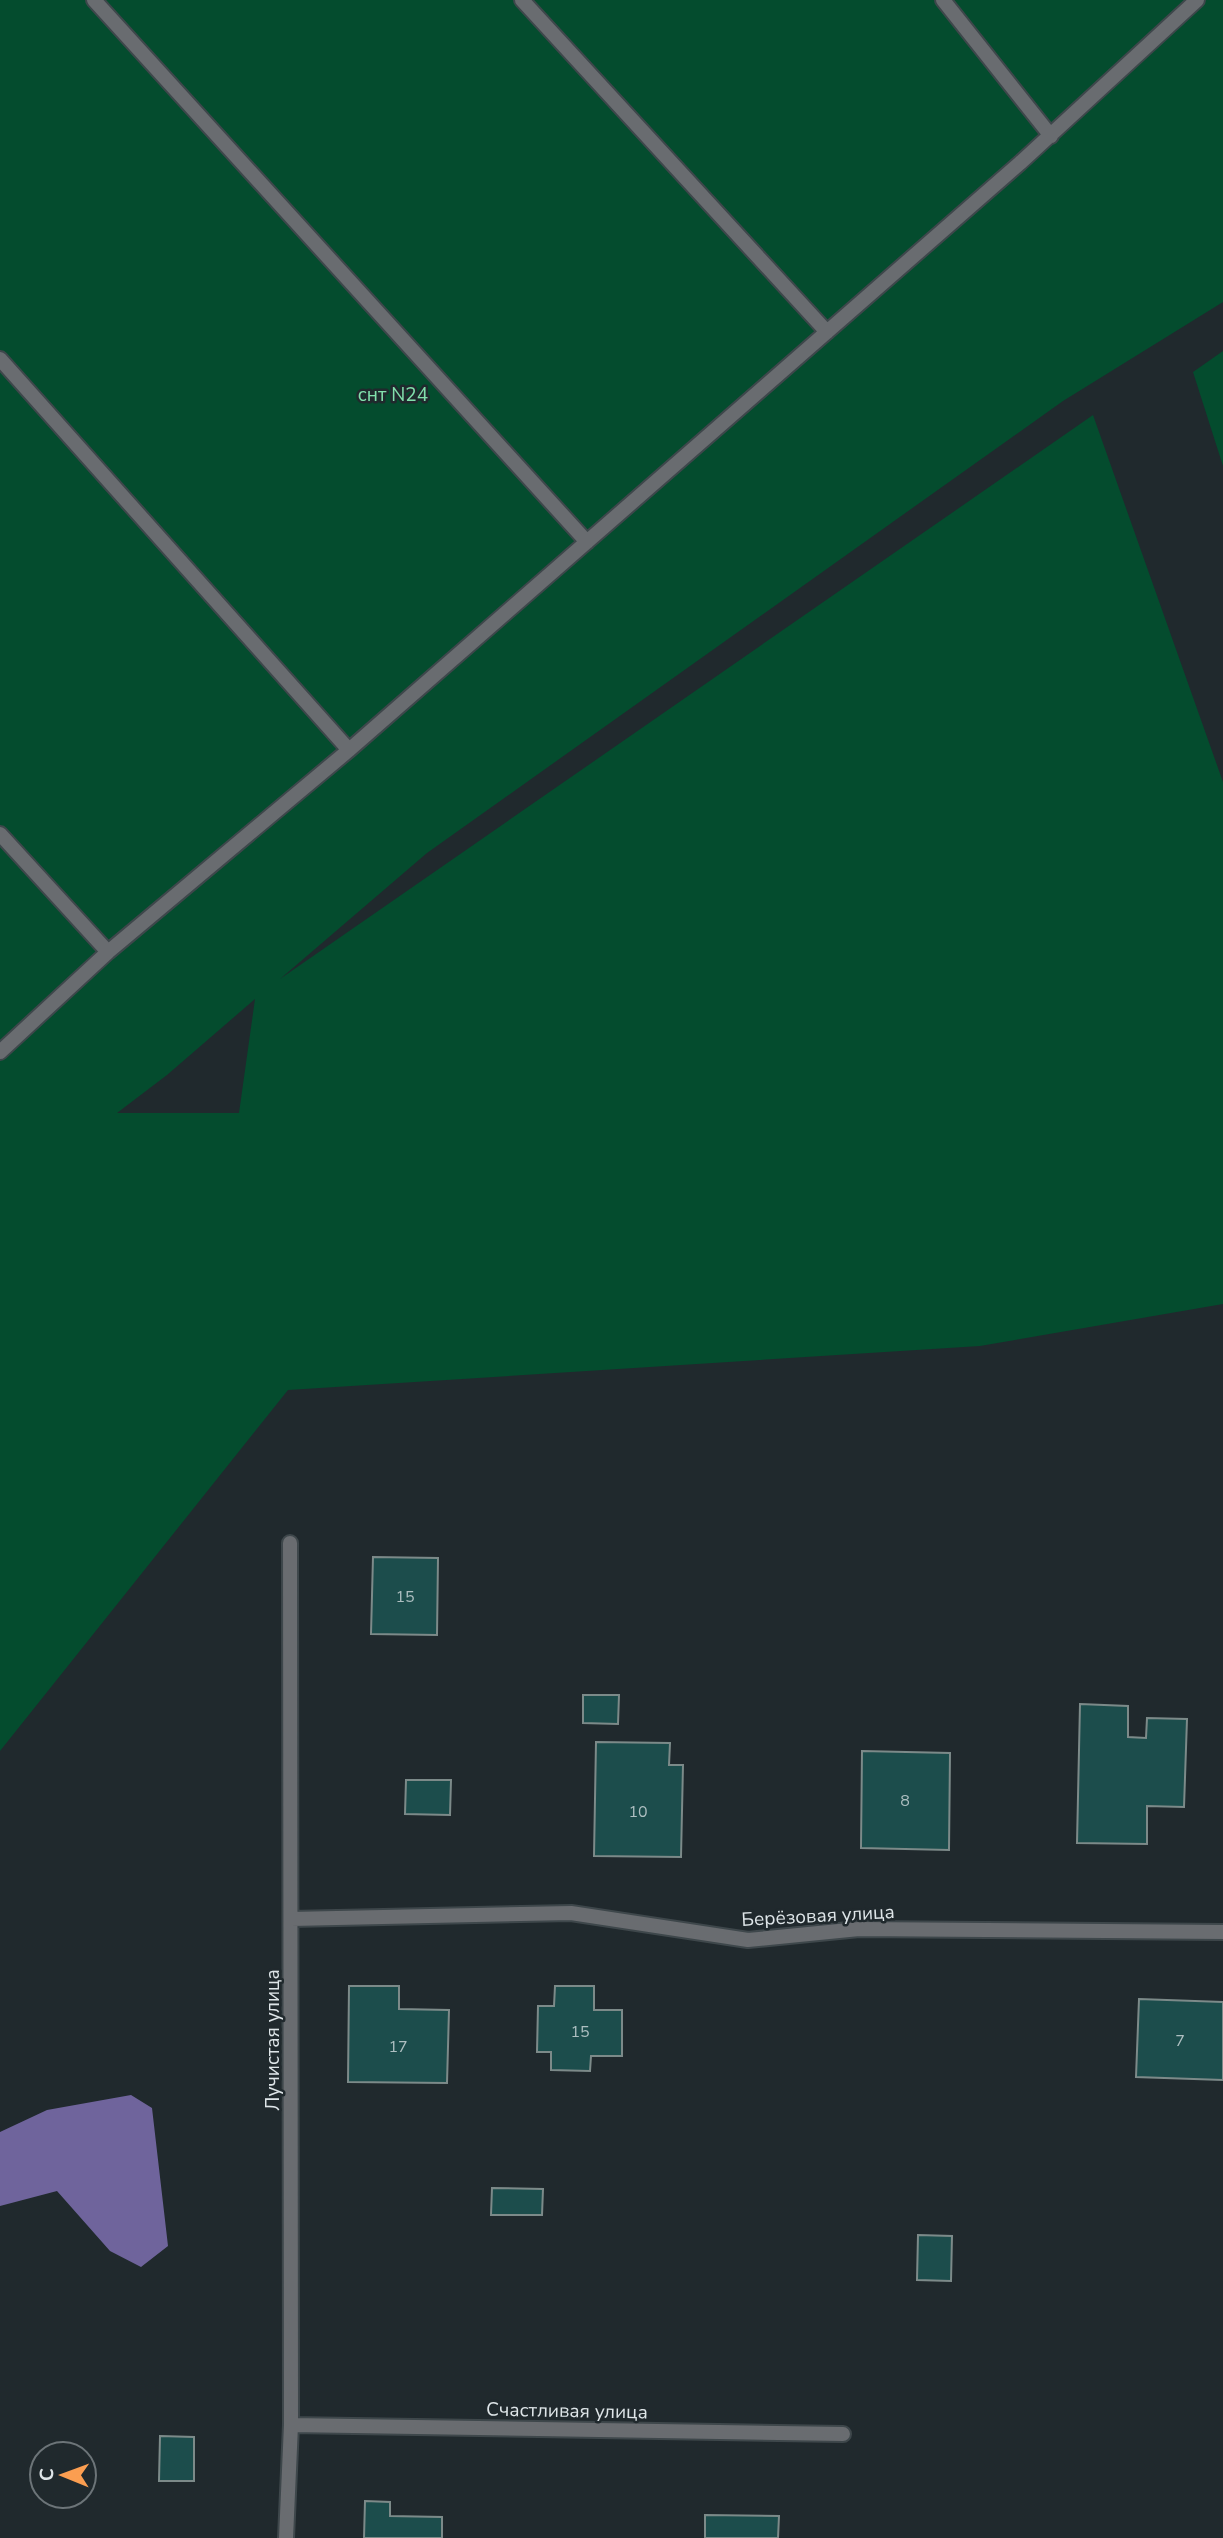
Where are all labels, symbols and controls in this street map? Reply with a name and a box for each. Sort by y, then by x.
park label: снт N24 [358,382,428,408]
house number: 15 [395,1586,415,1608]
house number: 8 [900,1790,910,1812]
house number: 10 [628,1801,648,1823]
street label: Берёзовая улица [741,1899,895,1933]
street label: Лучистая улица [260,1969,286,2111]
house number: 15 [570,2021,590,2043]
house number: 7 [1175,2030,1185,2052]
house number: 17 [388,2036,408,2058]
street label: Счастливая улица [486,2397,648,2425]
north arrow [28,2440,98,2510]
text: С [34,2468,60,2481]

